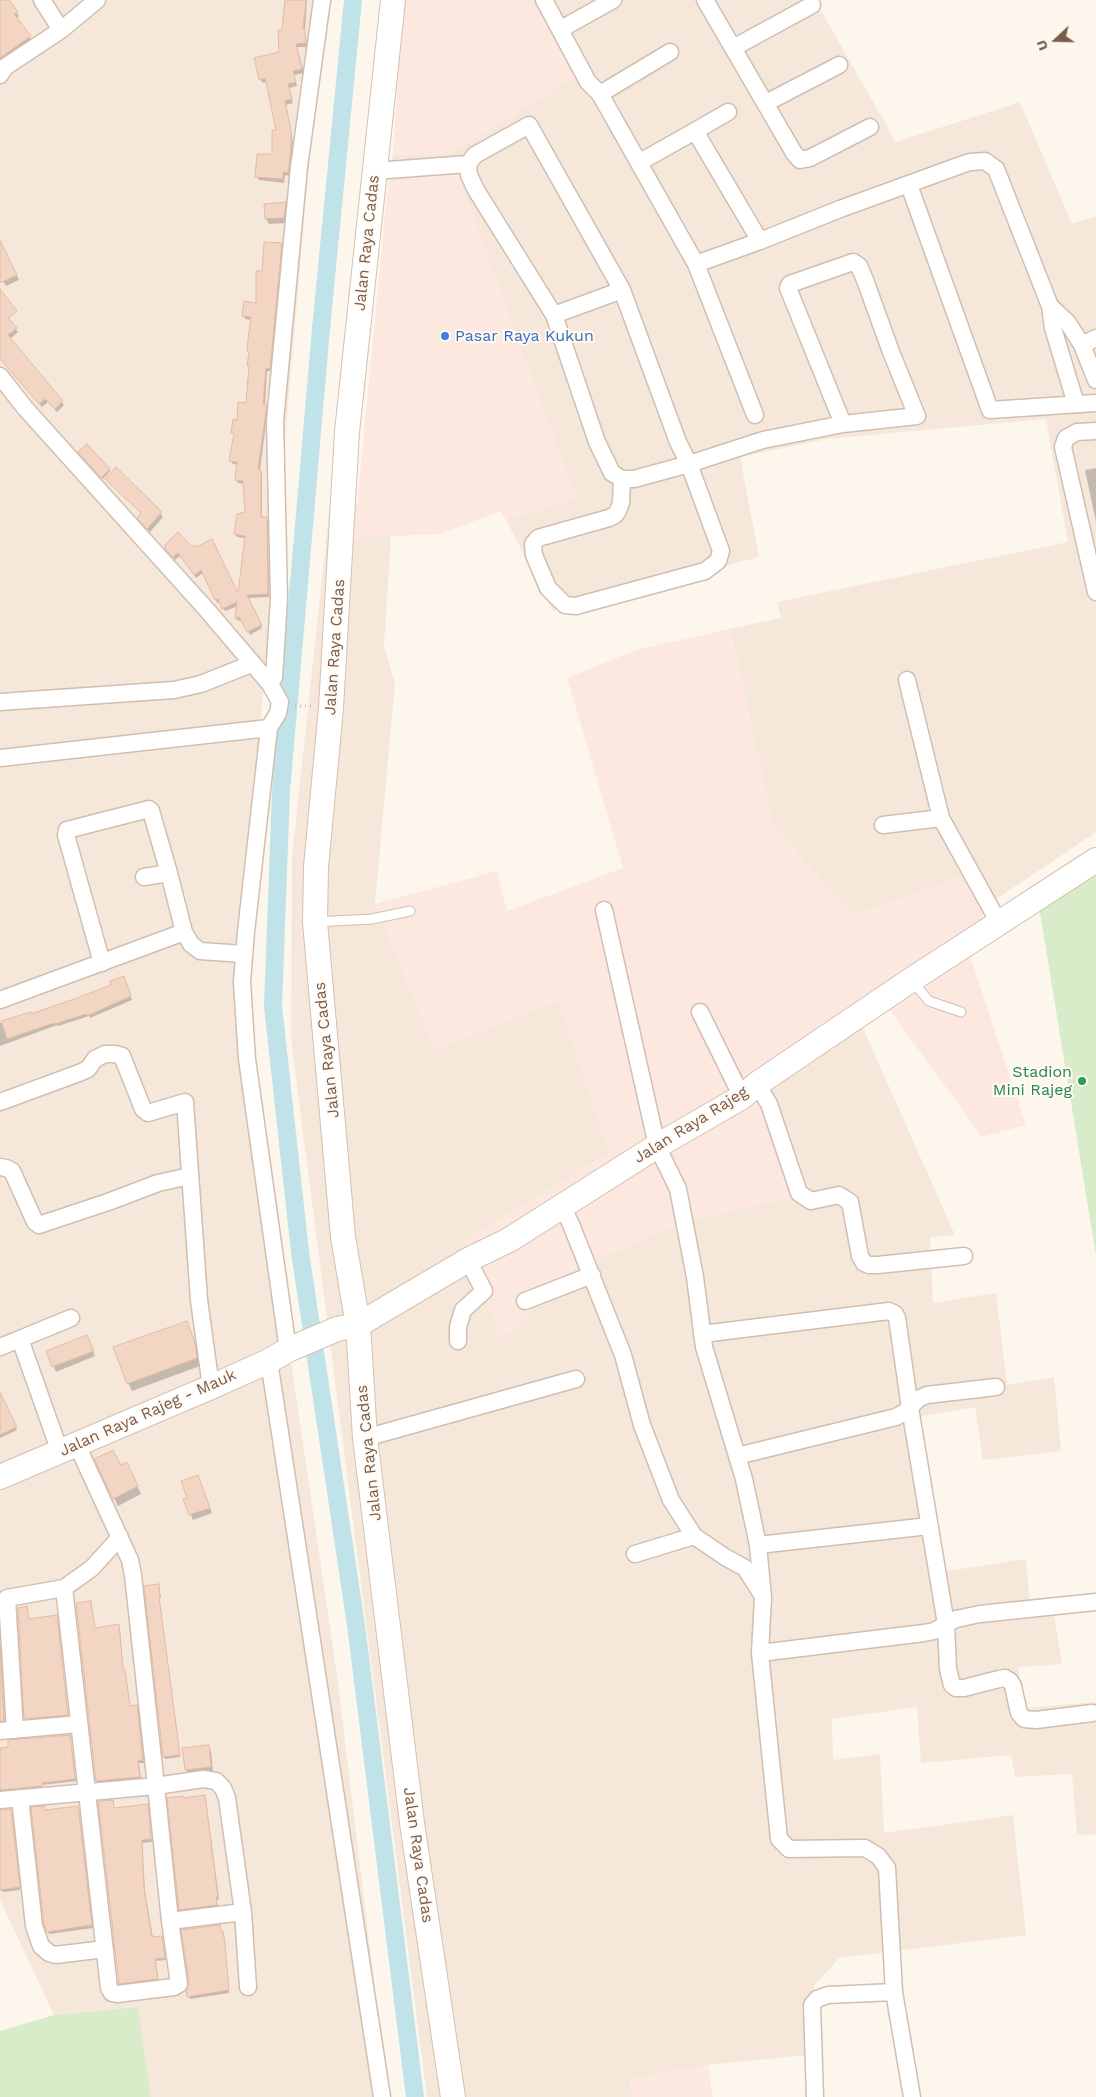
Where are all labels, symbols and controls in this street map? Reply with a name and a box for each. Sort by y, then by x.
north arrow [1031,15,1081,65]
text: U [1033,38,1051,53]
street label: Jalan Raya Cadas [350,174,384,312]
place label: Pasar Raya Kukun [455,326,594,346]
marker: Pasar Raya Kukun [439,330,451,342]
street label: Jalan Raya Cadas [321,578,349,716]
street label: Jalan Raya Cadas [310,981,344,1119]
place label: Stadion Mini Rajeg [993,1062,1072,1100]
marker: Stadion Mini Rajeg [1076,1075,1088,1087]
street label: Jalan Raya Rajeg [631,1082,751,1168]
street label: Jalan Raya Rajeg - Mauk [57,1365,239,1461]
street label: Jalan Raya Cadas [352,1384,386,1522]
street label: Jalan Raya Cadas [399,1786,437,1924]

